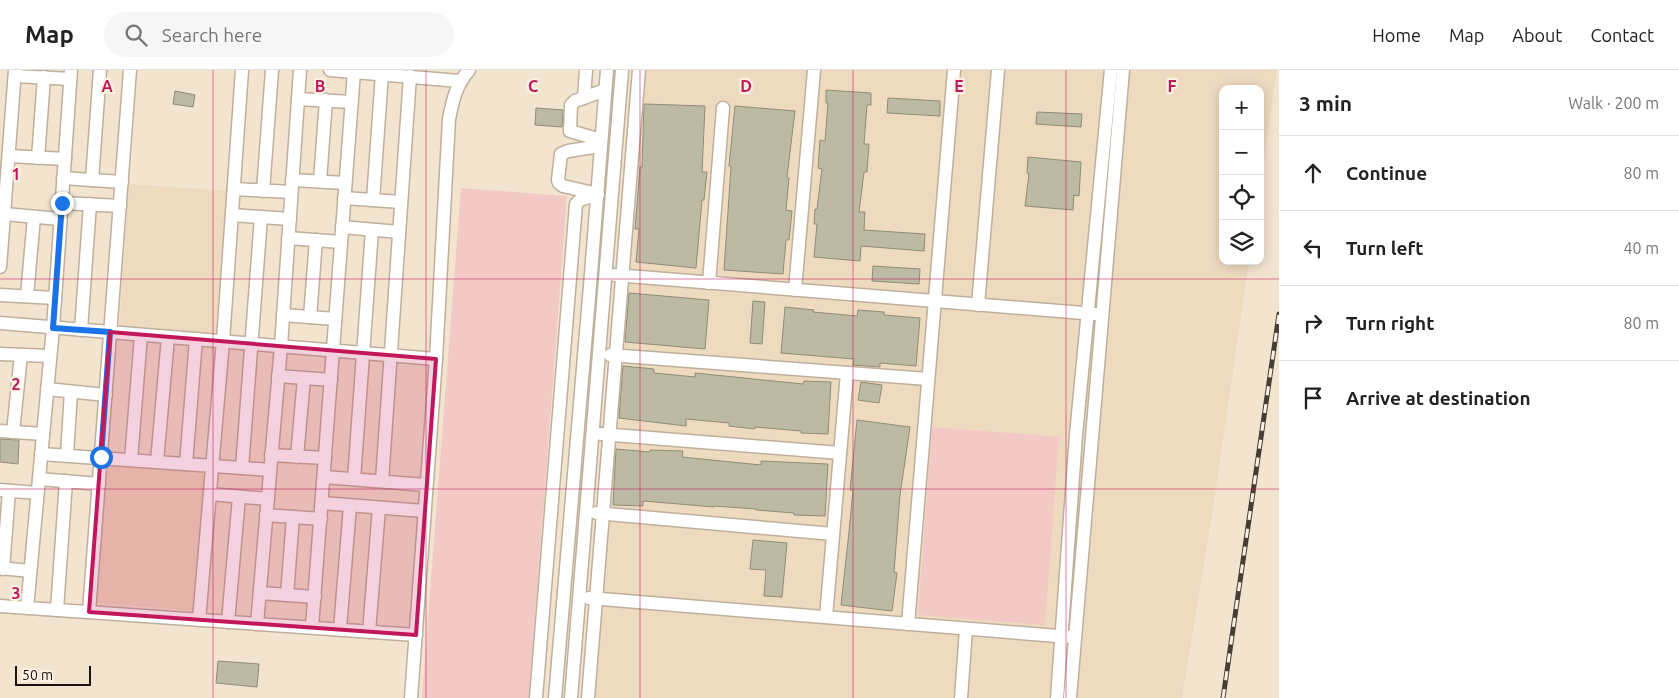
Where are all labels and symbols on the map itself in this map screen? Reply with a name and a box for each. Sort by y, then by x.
text: A [101,77,113,95]
text: B [315,77,325,95]
text: C [528,77,538,95]
text: D [740,77,752,95]
text: E [954,77,964,95]
text: F [1168,77,1177,95]
text: 1 [11,165,21,183]
route end [51,192,74,215]
text: 2 [11,375,21,393]
route start [90,446,113,469]
text: 3 [11,584,21,602]
scale bar [15,663,91,686]

